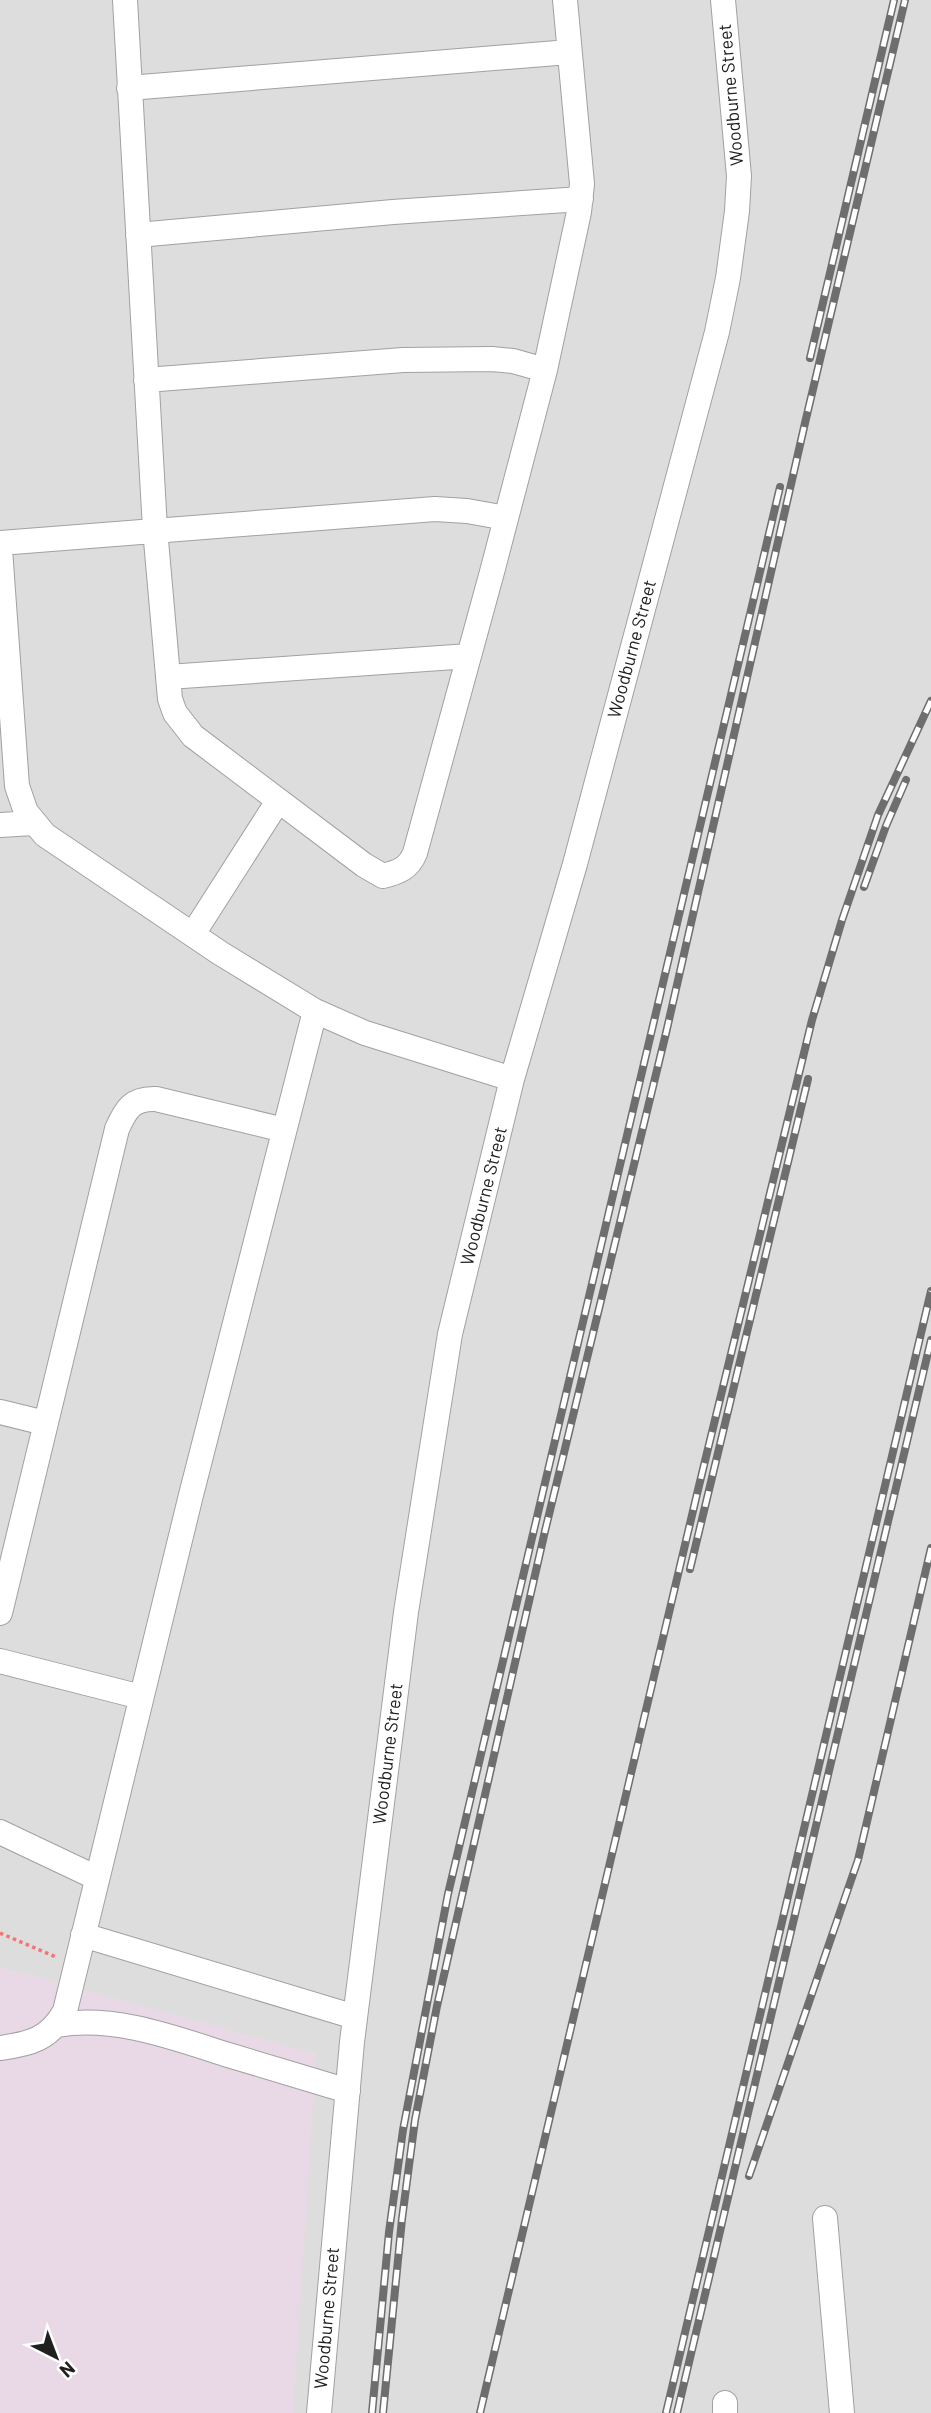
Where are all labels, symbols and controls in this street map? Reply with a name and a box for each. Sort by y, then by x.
street label: Woodburne Street [713,23,747,167]
street label: Woodburne Street [602,577,660,720]
street label: Woodburne Street [455,1124,511,1267]
street label: Woodburne Street [367,1682,407,1826]
street label: Woodburne Street [309,2246,343,2390]
north arrow [21,2322,91,2392]
text: N [55,2357,80,2383]

